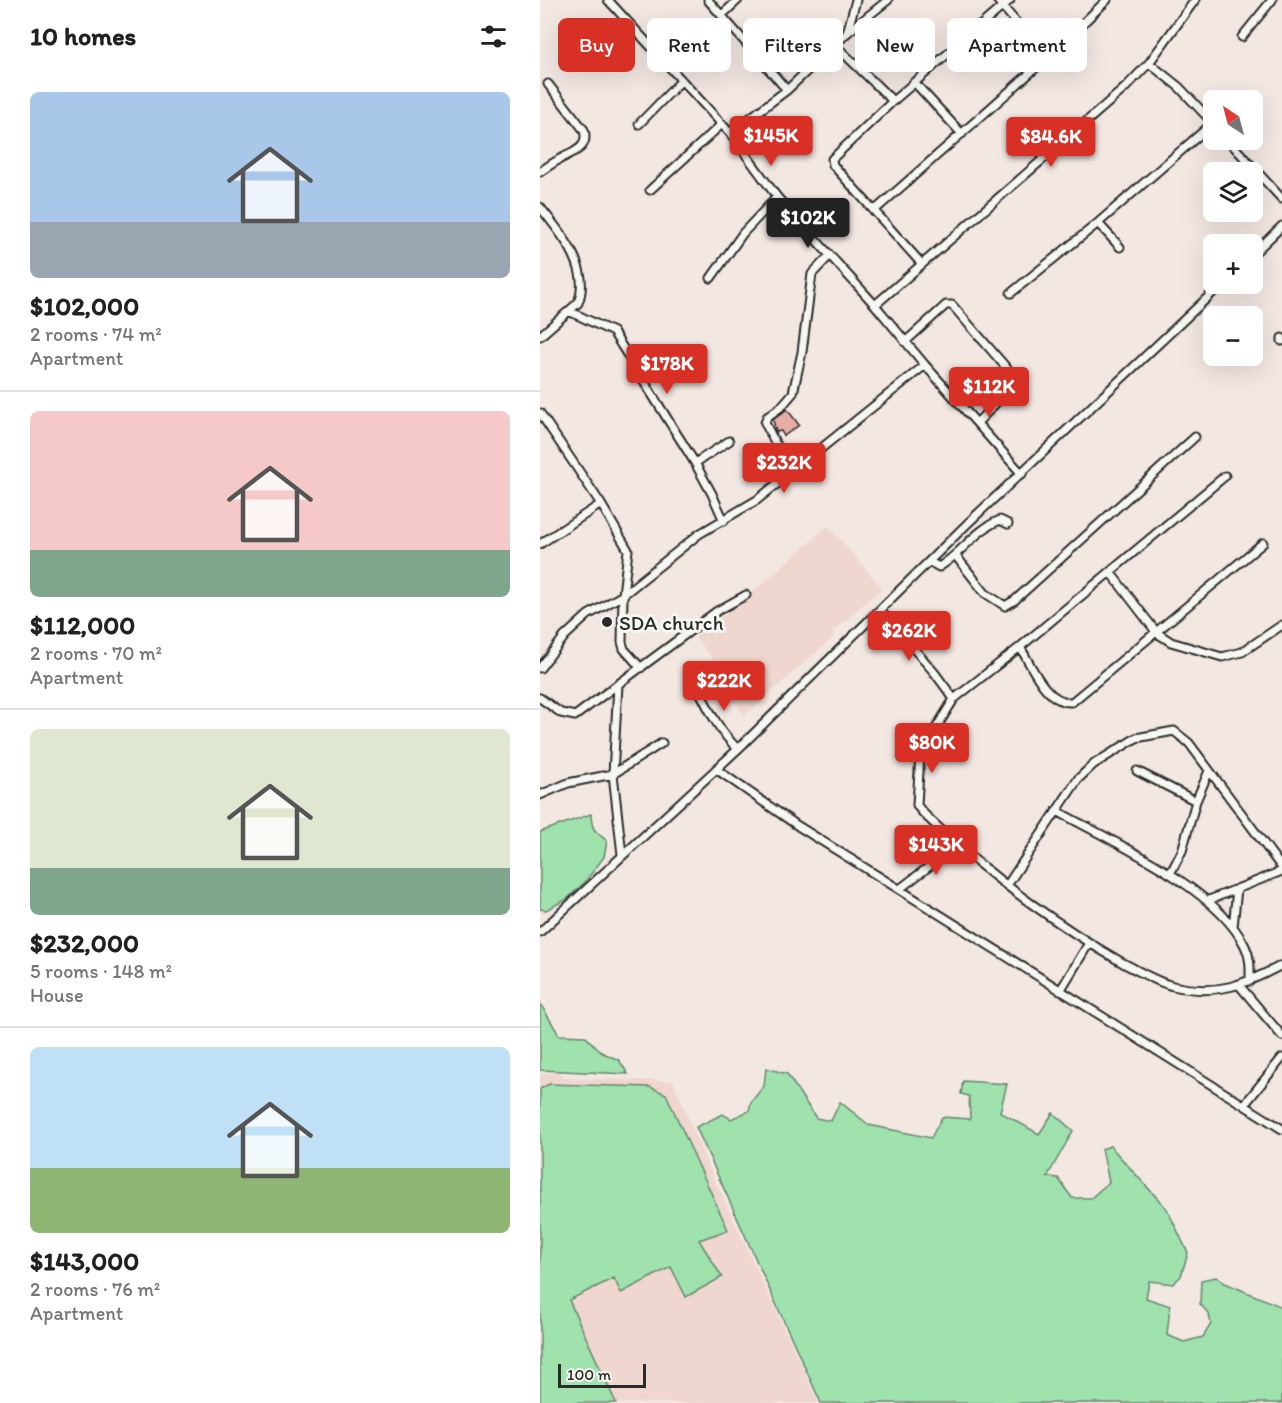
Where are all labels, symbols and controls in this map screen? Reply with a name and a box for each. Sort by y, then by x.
chip: Buy [558,18,635,72]
chip: Rent [647,18,731,72]
chip: Filters [743,18,843,72]
chip: New [855,18,935,72]
chip: Apartment [947,18,1087,72]
text: 10 homes [30,20,136,52]
icon: filters [477,20,510,53]
north arrow [1203,90,1263,150]
map controls [1203,90,1263,366]
pin: $145K [729,116,813,167]
pin: $84.6K [1002,117,1100,168]
text: $145K [744,123,798,147]
text: $84.6K [1020,124,1082,148]
icon: home [216,131,324,239]
button: layers [1203,162,1263,222]
pin: $102K [766,198,850,249]
text: $102K [780,205,836,229]
button: + [1203,234,1263,294]
text: $102,000 [30,290,139,322]
button: − [1203,306,1263,366]
text: 2 rooms · 74 m² [30,322,162,346]
pin: $178K [625,344,709,395]
text: Apartment [30,346,123,370]
text: $178K [640,351,694,375]
pin: $112K [947,367,1031,418]
text: $112K [963,374,1015,398]
pin: $232K [742,443,826,494]
icon: home [216,450,324,558]
text: $232K [757,450,811,474]
text: $112,000 [30,609,135,641]
place label: SDA church [619,610,724,635]
pin: $262K [867,611,951,662]
marker: SDA church [600,615,614,629]
text: $262K [882,618,936,642]
text: 2 rooms · 70 m² [30,641,162,665]
pin: $222K [682,661,766,712]
text: Apartment [30,665,123,689]
text: $222K [697,668,751,692]
pin: $80K [896,723,968,774]
text: $80K [909,730,955,754]
icon: home [216,768,324,876]
pin: $143K [894,825,978,876]
text: $143K [908,832,964,856]
text: $232,000 [30,927,139,959]
text: 5 rooms · 148 m² [30,959,172,983]
text: House [30,983,84,1007]
icon: home [216,1086,324,1194]
text: $143,000 [30,1245,139,1277]
text: 2 rooms · 76 m² [30,1277,160,1301]
text: Apartment [30,1301,123,1325]
scale bar [558,1361,646,1388]
text: 100 m [567,1365,611,1384]

